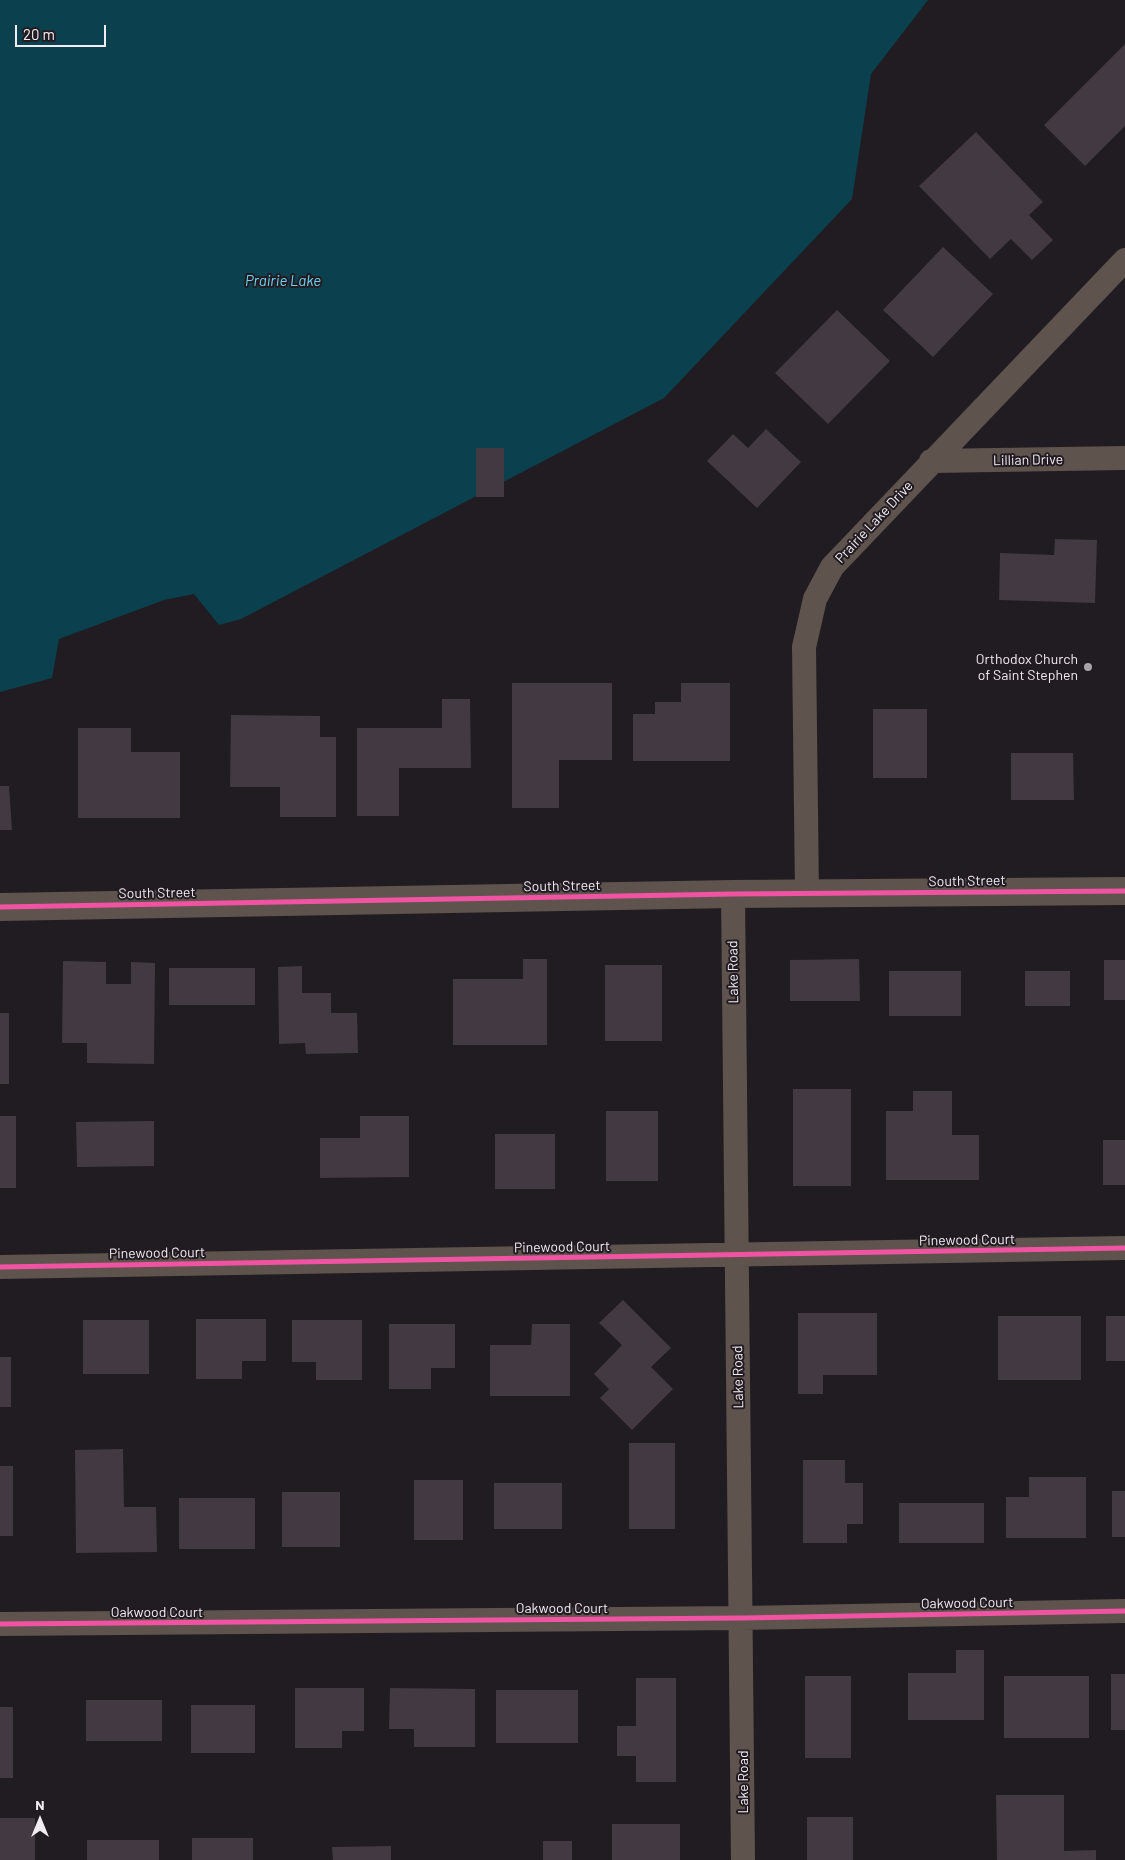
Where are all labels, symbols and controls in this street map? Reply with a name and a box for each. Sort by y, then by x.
scale bar [18,15,109,47]
text: 20 m [23,25,55,43]
water label: Prairie Lake [245,272,321,290]
street label: Lillian Drive [993,451,1063,469]
street label: Prairie Lake Drive [832,477,916,567]
place label: Orthodox Church of Saint Stephen [976,651,1078,684]
marker: Orthodox Church of Saint Stephen [1082,661,1094,673]
street label: South Street [928,872,1006,890]
street label: South Street [523,877,601,895]
street label: South Street [118,884,196,902]
street label: Lake Road [724,940,742,1004]
street label: Pinewood Court [919,1231,1015,1249]
street label: Pinewood Court [514,1238,610,1256]
street label: Pinewood Court [109,1244,205,1262]
street label: Lake Road [729,1345,747,1409]
street label: Oakwood Court [921,1594,1013,1612]
street label: Oakwood Court [516,1600,608,1616]
street label: Oakwood Court [111,1604,203,1620]
street label: Lake Road [735,1750,751,1814]
north arrow [15,1795,65,1845]
text: N [35,1796,45,1813]

